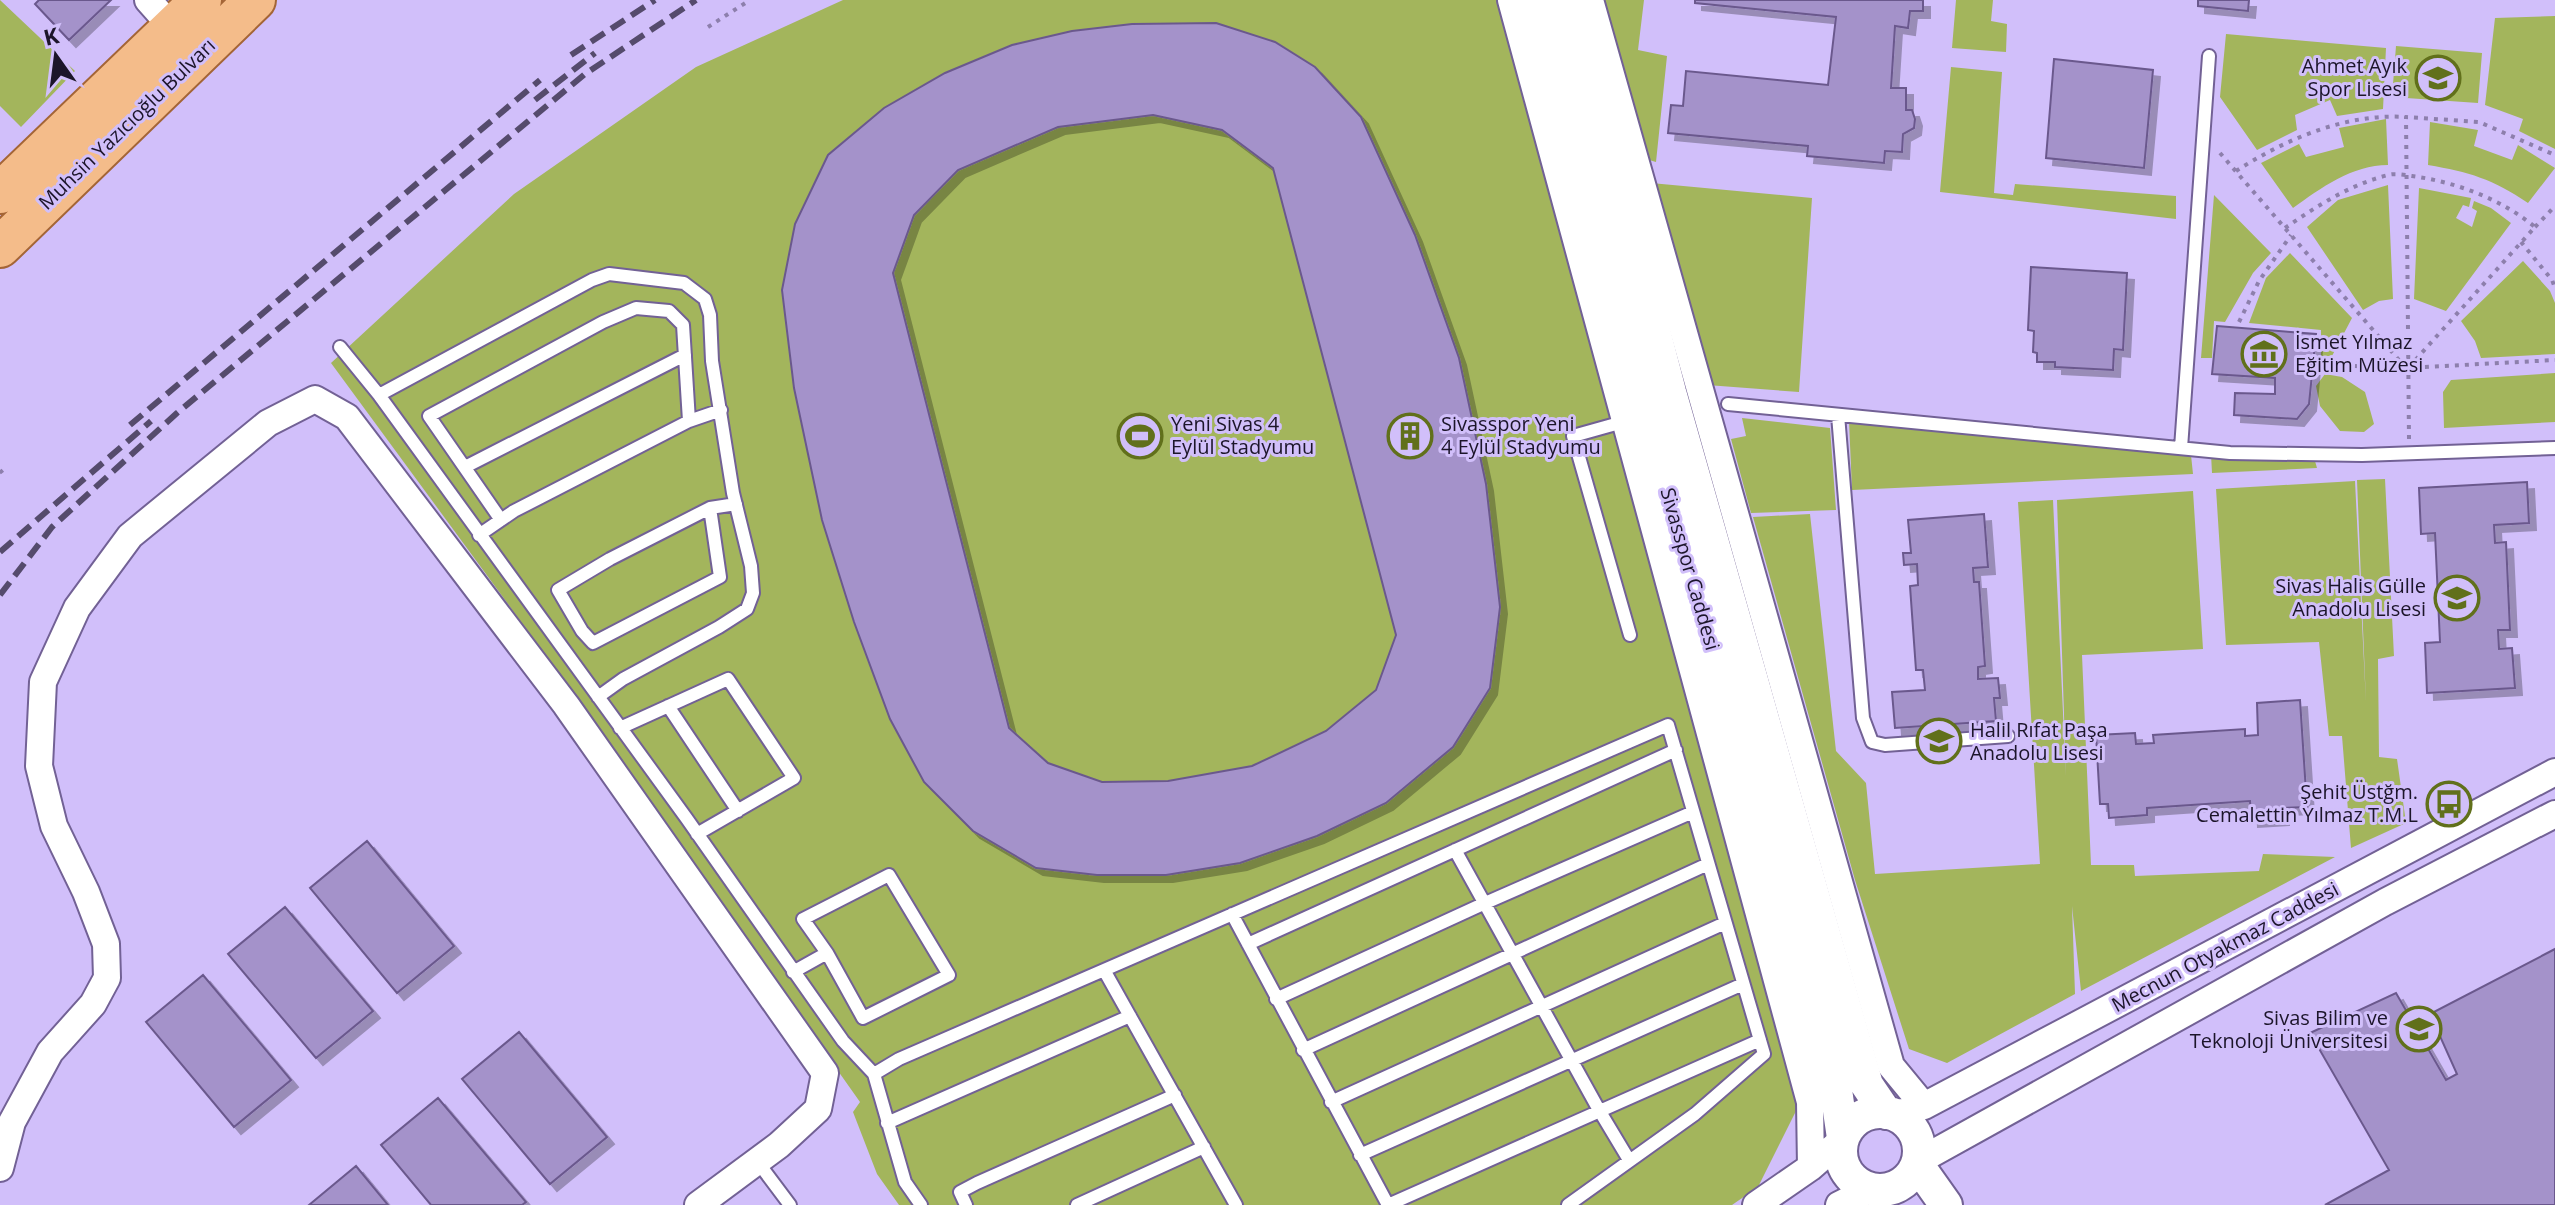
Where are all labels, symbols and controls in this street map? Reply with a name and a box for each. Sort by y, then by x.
north arrow [16,16,96,96]
text: K [40,19,62,52]
street label: Muhsin Yazıcıoğlu Bulvarı [32,32,221,215]
place label: Ahmet Ayık Spor Lisesi [2302,52,2407,102]
school or university icon: Ahmet Ayık Spor Lisesi [2414,54,2462,102]
place label: İsmet Yılmaz Eğitim Müzesi [2295,328,2423,378]
museum icon: İsmet Yılmaz Eğitim Müzesi [2240,330,2288,378]
place label: Yeni Sivas 4 Eylül Stadyumu [1171,410,1314,460]
place label: Sivasspor Yeni 4 Eylül Stadyumu [1441,410,1601,460]
sports icon: Yeni Sivas 4 Eylül Stadyumu [1116,412,1164,460]
building icon: Sivasspor Yeni 4 Eylül Stadyumu [1386,412,1434,460]
street label: Sivasspor Caddesi [1654,484,1727,653]
place label: Sivas Halis Gülle Anadolu Lisesi [2275,572,2426,622]
school or university icon: Sivas Halis Gülle Anadolu Lisesi [2433,574,2481,622]
place label: Halil Rıfat Paşa Anadolu Lisesi [1970,716,2108,766]
school or university icon: Halil Rıfat Paşa Anadolu Lisesi [1915,717,1963,765]
place label: Şehit Üstğm. Cemalettin Yılmaz T.M.L [2196,778,2418,828]
bus stop icon: Şehit Üstğm. Cemalettin Yılmaz T.M.L [2425,780,2473,828]
street label: Mecnun Otyakmaz Caddesi [2107,875,2343,1018]
place label: Sivas Bilim ve Teknoloji Üniversitesi [2190,1004,2388,1054]
school or university icon: Sivas Bilim ve Teknoloji Üniversitesi [2395,1005,2443,1053]

